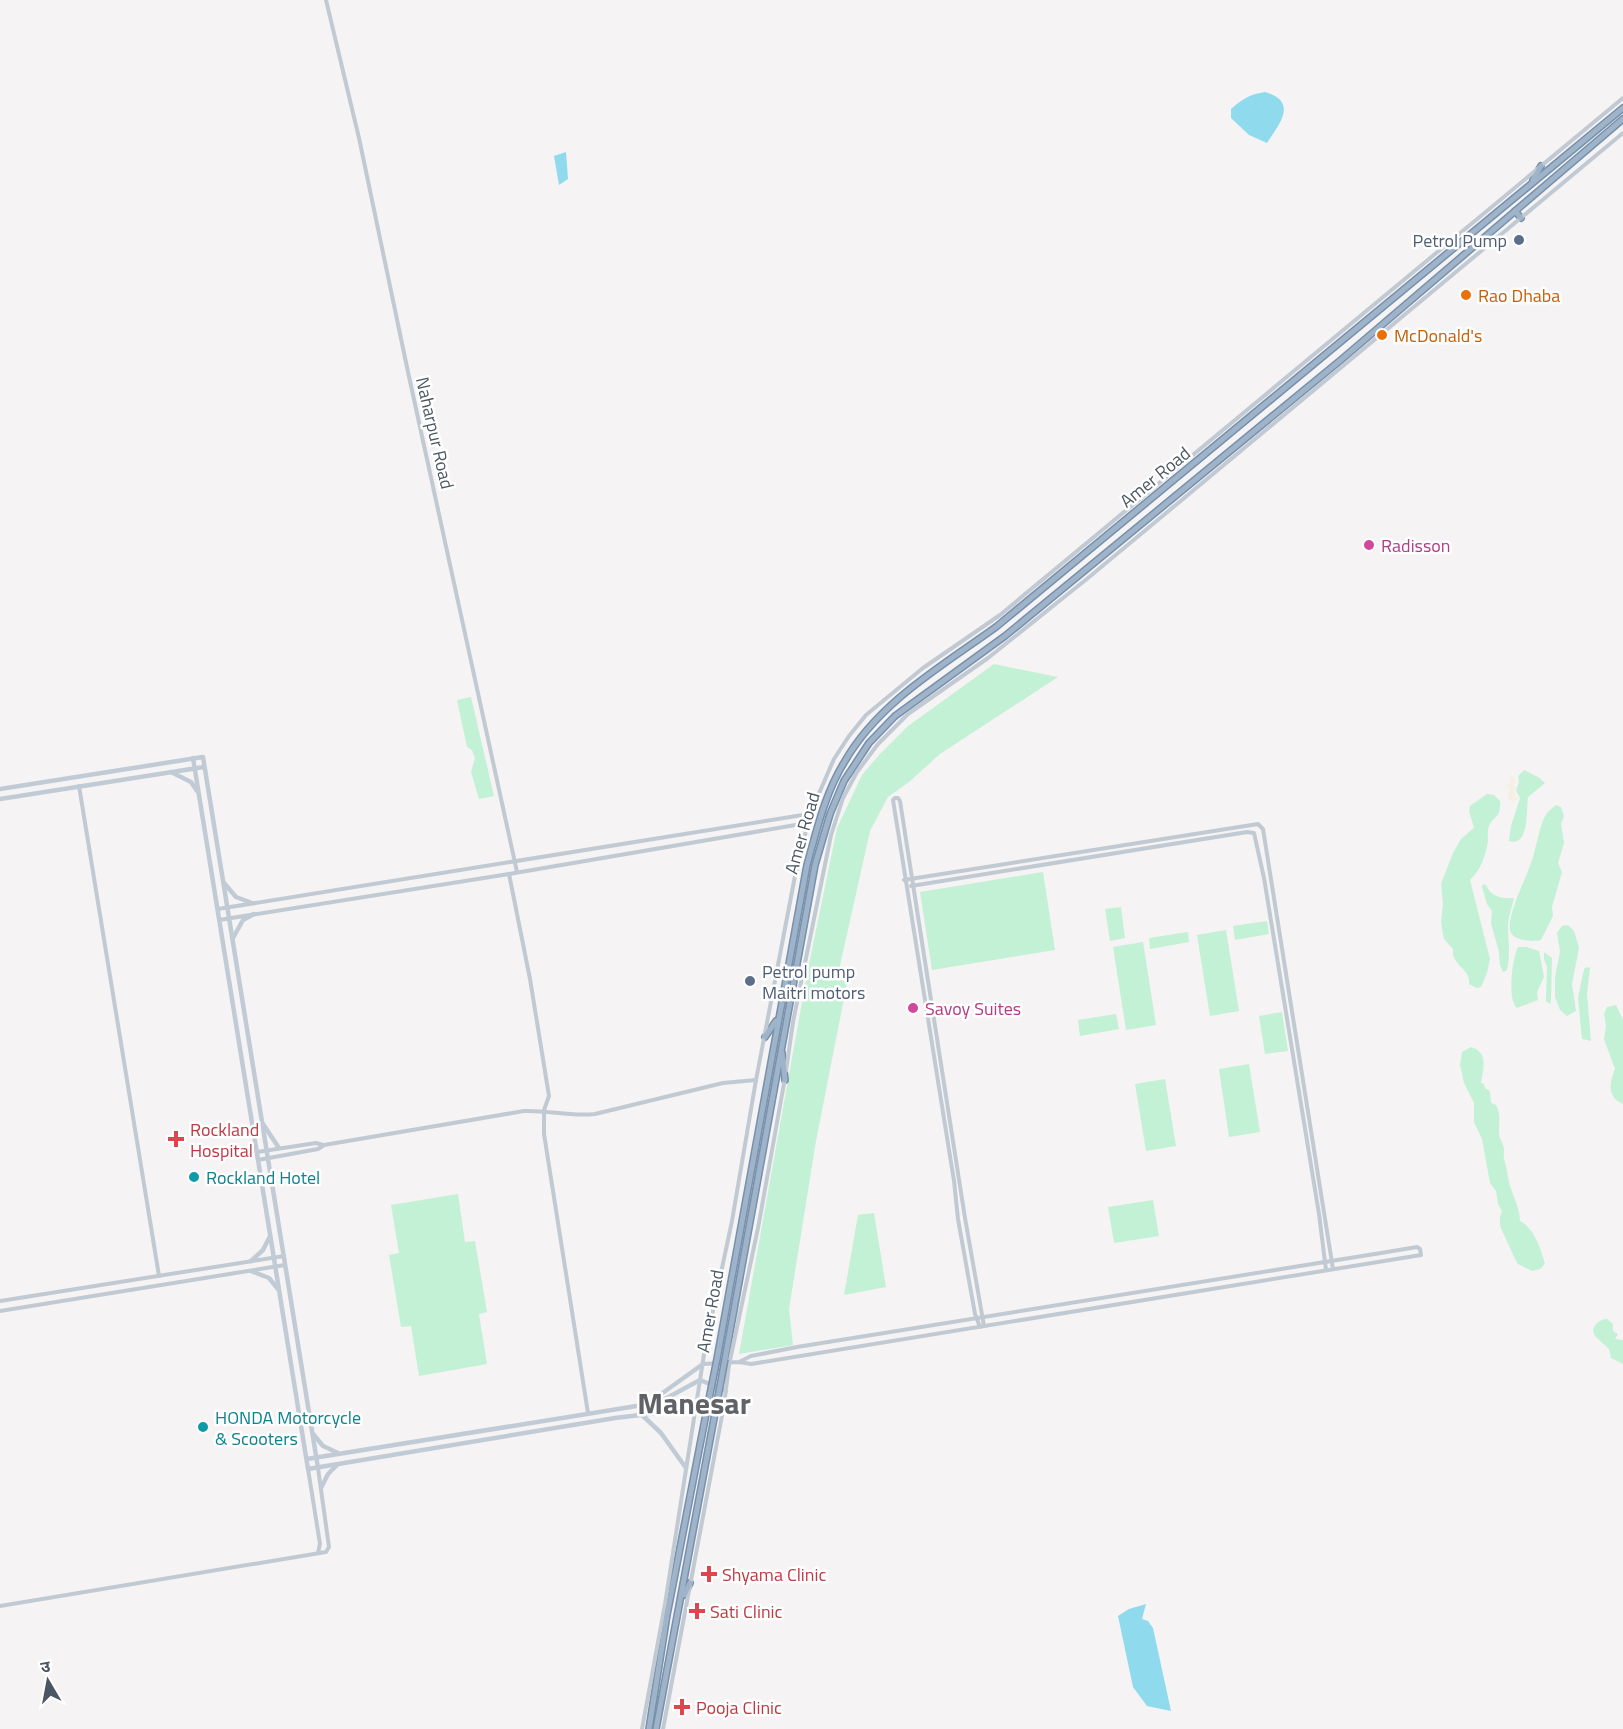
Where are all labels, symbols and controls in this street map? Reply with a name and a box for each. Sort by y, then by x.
place label: Petrol Pump [1413,227,1507,254]
marker: Petrol Pump [1512,233,1526,247]
place label: Rao Dhaba [1478,282,1560,309]
marker: Rao Dhaba [1459,288,1473,302]
place label: McDonald's [1394,322,1482,349]
marker: McDonald's [1375,328,1389,342]
street label: Naharpur Road [409,374,461,492]
street label: Amer Road [1114,440,1196,514]
place label: Radisson [1381,532,1450,559]
marker: Radisson [1362,538,1376,552]
street label: Amer Road [777,789,827,877]
place label: Petrol pump Maitri motors [762,958,865,1006]
marker: Petrol pump Maitri motors [743,974,757,988]
place label: Savoy Suites [925,995,1021,1022]
marker: Savoy Suites [906,1001,920,1015]
place label: Rockland Hospital [190,1116,259,1164]
marker: Rockland Hospital [167,1130,185,1148]
place label: Rockland Hotel [206,1164,320,1191]
marker: Rockland Hotel [187,1170,201,1184]
street label: Amer Road [689,1267,731,1355]
district label: Manesar [637,1380,751,1426]
place label: HONDA Motorcycle & Scooters [215,1404,361,1452]
marker: HONDA Motorcycle & Scooters [196,1420,210,1434]
place label: Shyama Clinic [722,1561,826,1588]
marker: Shyama Clinic [700,1565,718,1583]
place label: Sati Clinic [710,1598,782,1625]
marker: Sati Clinic [688,1602,706,1620]
north arrow [18,1651,78,1711]
text: उ [39,1653,53,1679]
place label: Pooja Clinic [696,1694,782,1721]
marker: Pooja Clinic [673,1698,691,1716]

